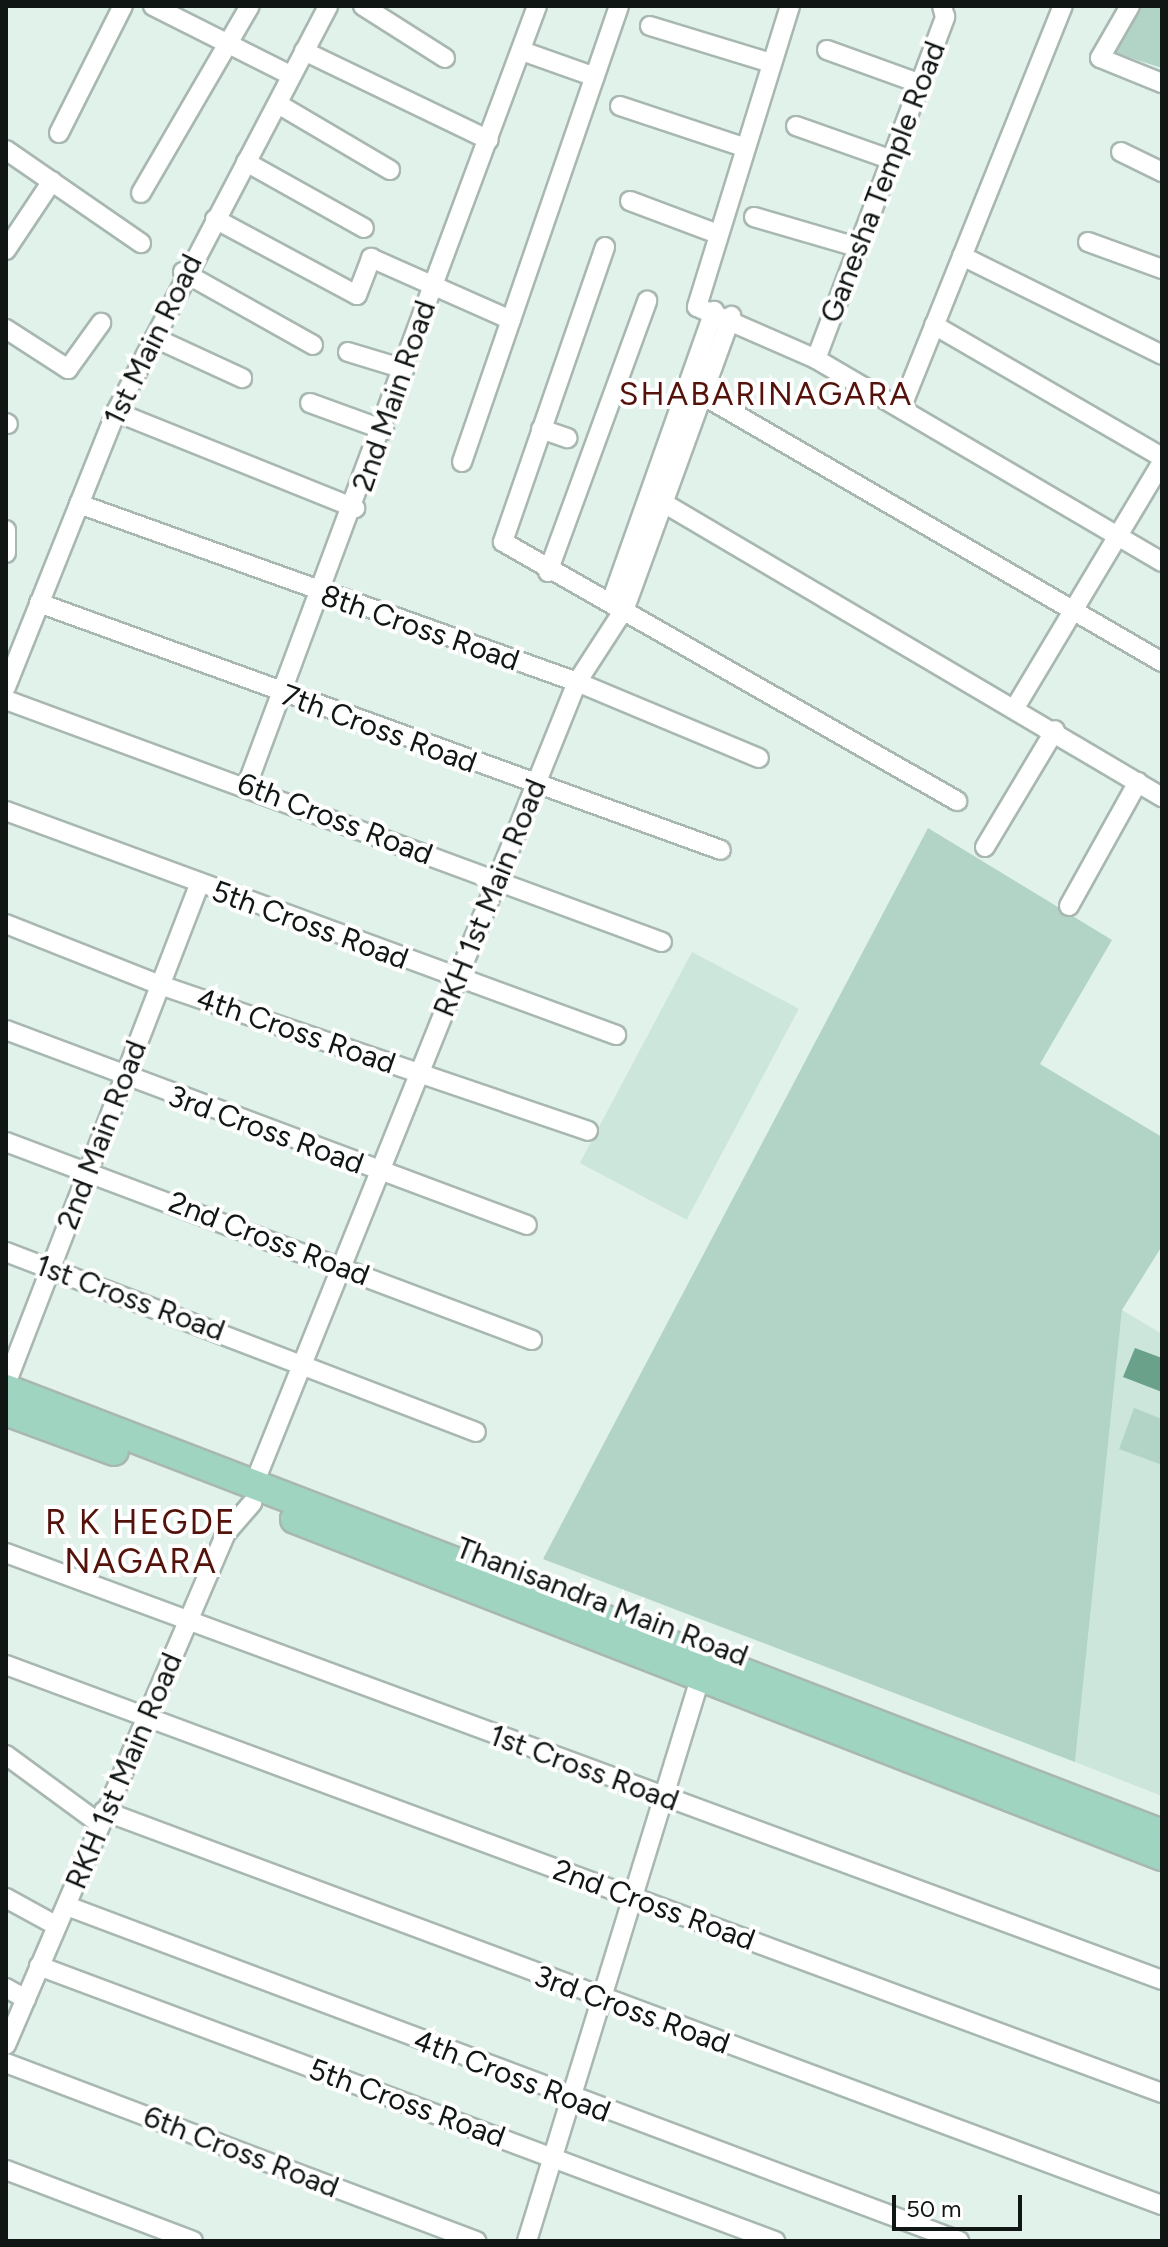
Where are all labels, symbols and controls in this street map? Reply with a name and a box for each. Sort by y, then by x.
street label: Ganesha Temple Road [813,36,953,328]
street label: 1st Main Road [96,249,210,431]
street label: 2nd Main Road [345,296,443,496]
district label: SHABARINAGARA [619,375,913,413]
street label: 8th Cross Road [316,577,524,679]
street label: 7th Cross Road [276,677,482,781]
street label: 6th Cross Road [232,765,438,873]
street label: RKH 1st Main Road [426,774,554,1022]
street label: 5th Cross Road [207,873,413,977]
street label: 4th Cross Road [192,980,400,1082]
street label: 2nd Main Road [49,1035,155,1235]
street label: 3rd Cross Road [164,1078,368,1182]
street label: 2nd Cross Road [164,1184,374,1294]
street label: 1st Cross Road [30,1247,230,1349]
district label: R K HEGDE NAGARA [45,1502,237,1582]
street label: Thanisandra Main Road [451,1530,753,1674]
street label: RKH 1st Main Road [58,1648,190,1894]
street label: 1st Cross Road [484,1717,684,1819]
street label: 2nd Cross Road [548,1852,760,1958]
street label: 3rd Cross Road [530,1958,734,2062]
street label: 4th Cross Road [409,2022,615,2130]
street label: 5th Cross Road [304,2051,510,2155]
street label: 6th Cross Road [138,2098,344,2206]
scale bar [896,2179,1026,2229]
text: 50 m [906,2194,962,2223]

